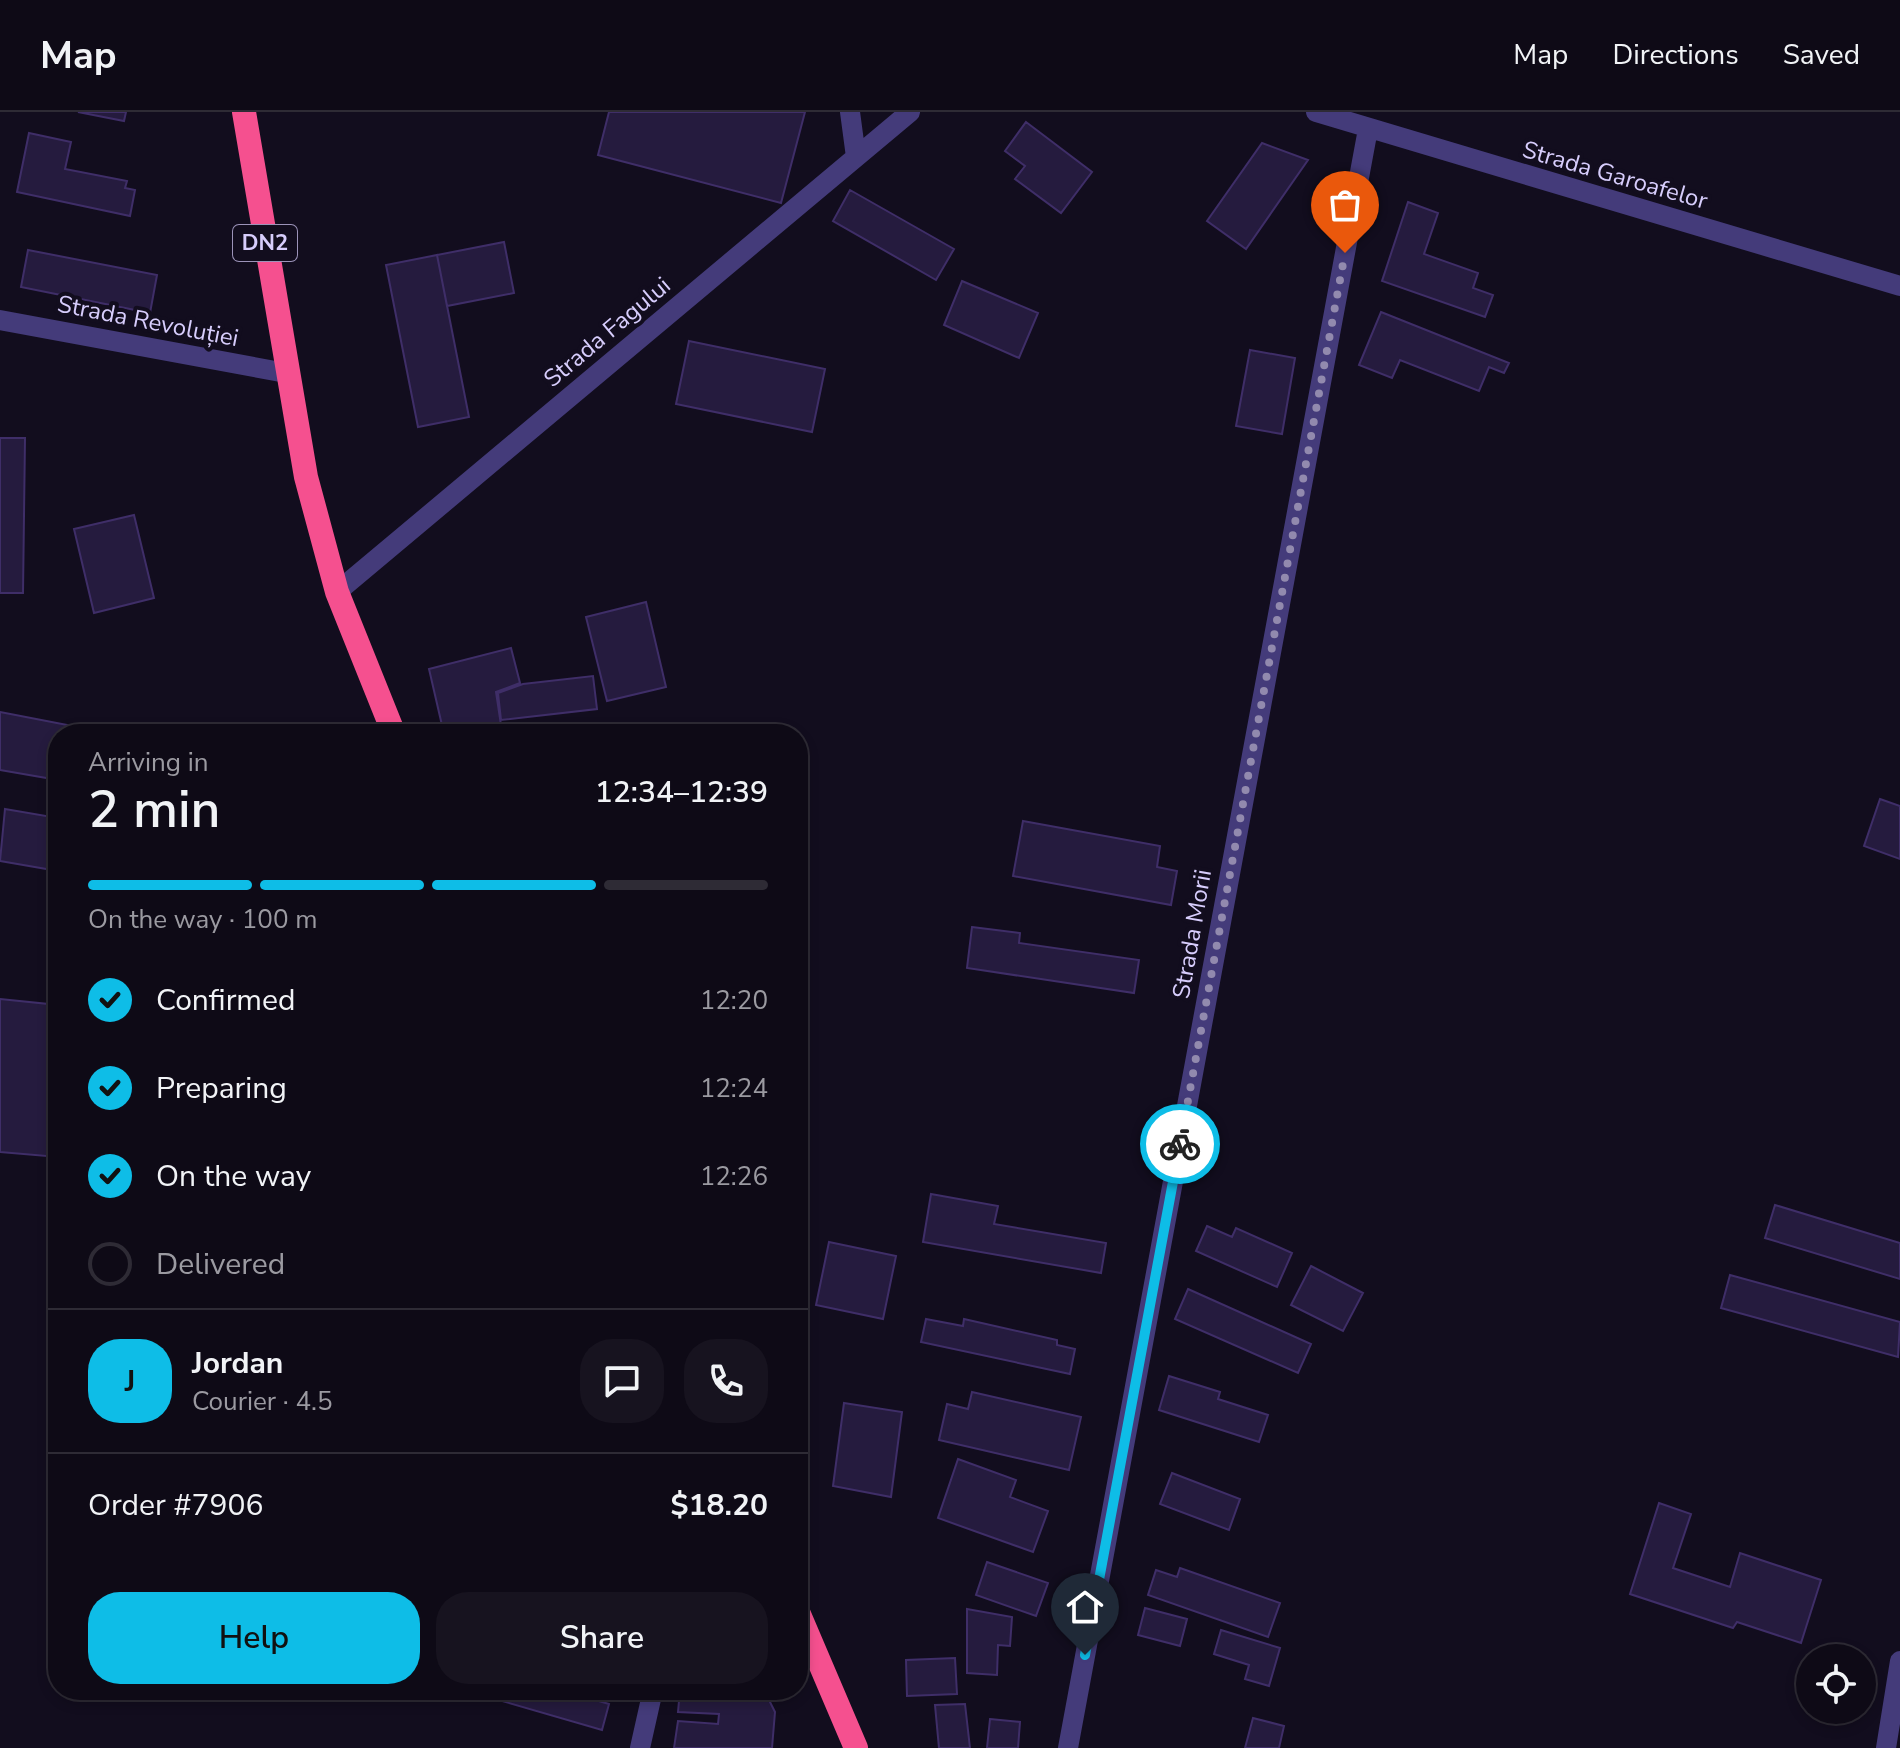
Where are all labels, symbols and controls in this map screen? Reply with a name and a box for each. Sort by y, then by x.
text: Map [40,30,117,81]
text: Map [1513,36,1568,74]
text: Directions [1612,36,1739,74]
text: Saved [1783,36,1860,74]
street label: Strada Garoafelor [1519,133,1712,217]
pin [1311,171,1379,253]
icon: bag [1323,183,1367,227]
road number: DN2 [233,225,297,261]
street label: Strada Fagului [537,270,677,394]
street label: Strada Revoluției [55,288,241,354]
text: Arriving in [88,745,209,780]
text: 12:34–12:39 [595,772,768,813]
text: 2 min [88,774,221,845]
street label: Strada Morii [1165,867,1219,1001]
text: On the way · 100 m [88,902,317,937]
icon: check [88,978,132,1022]
text: Confirmed [156,980,296,1021]
text: 12:20 [700,983,768,1018]
icon: check [88,1066,132,1110]
text: Preparing [156,1068,287,1109]
text: 12:24 [700,1071,768,1106]
courier [1140,1104,1220,1184]
icon: bike [1158,1122,1202,1166]
icon: check [88,1154,132,1198]
text: On the way [156,1156,311,1197]
text: 12:26 [700,1159,768,1194]
text: Delivered [156,1244,285,1285]
button: chat [580,1339,664,1423]
button: phone [684,1339,768,1423]
text: Jordan [192,1343,283,1384]
text: J [125,1361,135,1402]
text: Courier · 4.5 [192,1384,333,1419]
text: Order #7906 [88,1485,263,1526]
text: $18.20 [671,1485,768,1526]
pin [1051,1573,1119,1655]
icon: home [1063,1585,1107,1629]
button: Help [88,1592,420,1684]
button: Share [436,1592,768,1684]
map controls [1796,1644,1876,1724]
button: locate [1796,1644,1876,1724]

